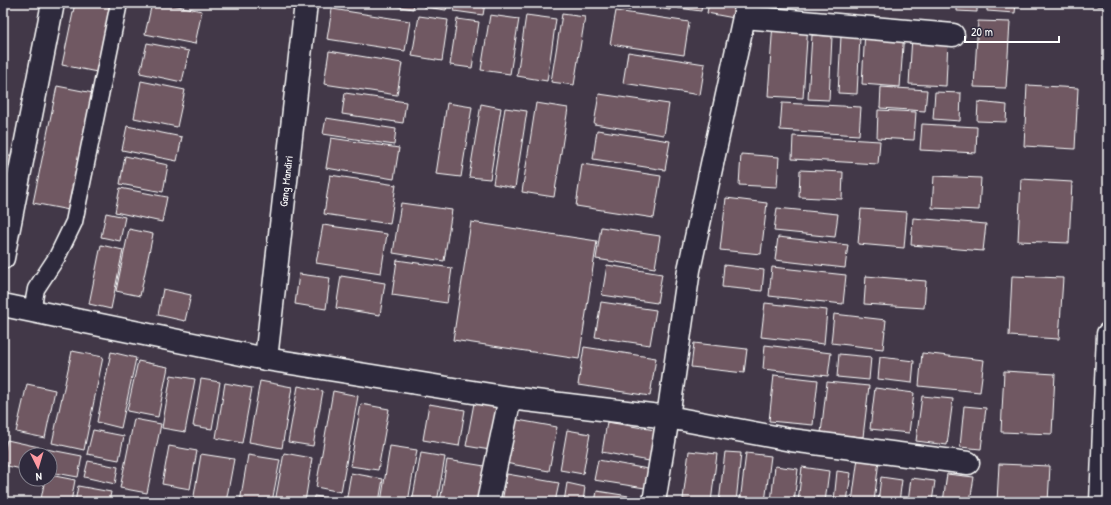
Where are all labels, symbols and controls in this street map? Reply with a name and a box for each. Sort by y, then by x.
scale bar [965,18,1059,44]
text: 20 m [971,23,993,40]
street label: Gang Mandiri [276,155,296,207]
north arrow [18,447,58,487]
text: N [35,470,42,484]

